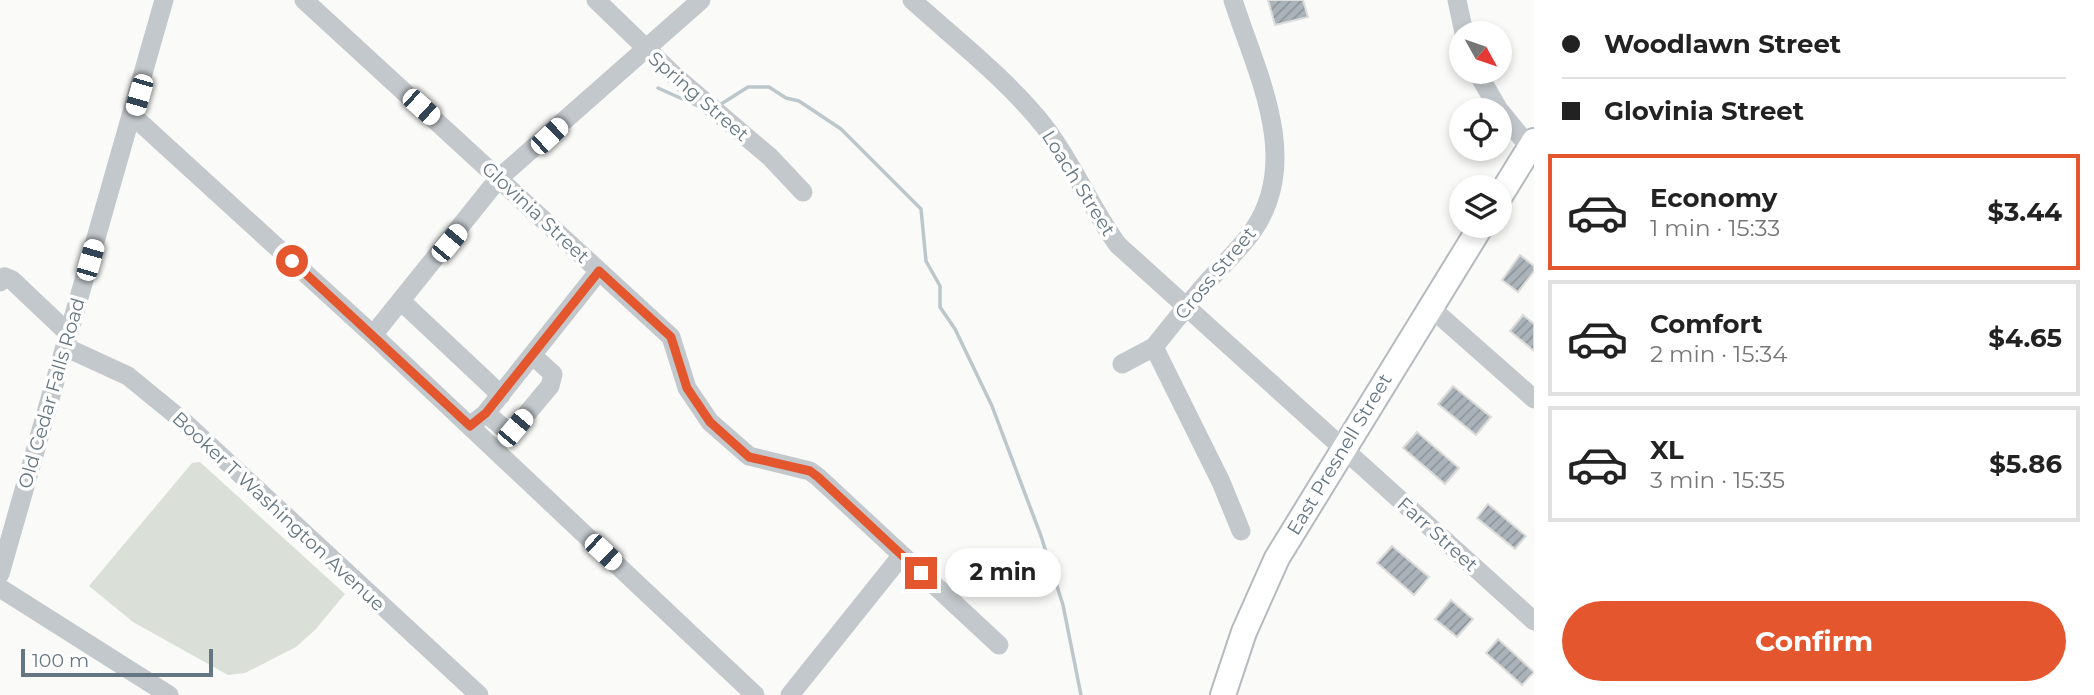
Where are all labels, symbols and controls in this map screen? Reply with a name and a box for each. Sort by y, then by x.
north arrow [1449,21,1512,84]
map controls [1449,21,1512,238]
text: Woodlawn Street [1604,28,1841,60]
street label: Spring Street [644,47,754,146]
car [124,72,155,118]
car [399,85,444,129]
text: Glovinia Street [1604,95,1804,127]
button: locate [1449,98,1512,161]
car [527,114,572,158]
street label: Loach Street [1037,126,1120,240]
street label: Glovinia Street [477,157,594,268]
button: layers [1449,175,1512,238]
icon: car [1566,181,1629,244]
text: Economy [1650,182,1777,214]
text: $3.44 [1987,196,2062,228]
text: 1 min · 15:33 [1650,214,1780,242]
car [428,220,471,266]
street label: Cross Street [1170,222,1261,324]
car [75,237,106,283]
route start [276,245,308,277]
street label: Old Cedar Falls Road [13,295,90,491]
icon: car [1566,307,1629,370]
text: Comfort [1650,308,1762,340]
text: $4.65 [1988,322,2062,354]
text: 2 min · 15:34 [1650,340,1787,368]
street label: East Presnell Street [1282,369,1397,539]
car [494,405,537,451]
street label: Booker T Washington Avenue [168,407,390,616]
icon: car [1566,433,1629,496]
text: XL [1650,434,1684,466]
text: $5.86 [1989,448,2062,480]
text: 3 min · 15:35 [1650,466,1785,494]
street label: Farr Street [1393,492,1483,577]
car [581,530,626,574]
callout: 2 min [946,548,1061,598]
route end [905,557,937,589]
text: 2 min [969,558,1037,586]
button: Confirm [1562,601,2066,681]
scale bar [21,646,214,678]
text: 100 m [32,649,89,672]

